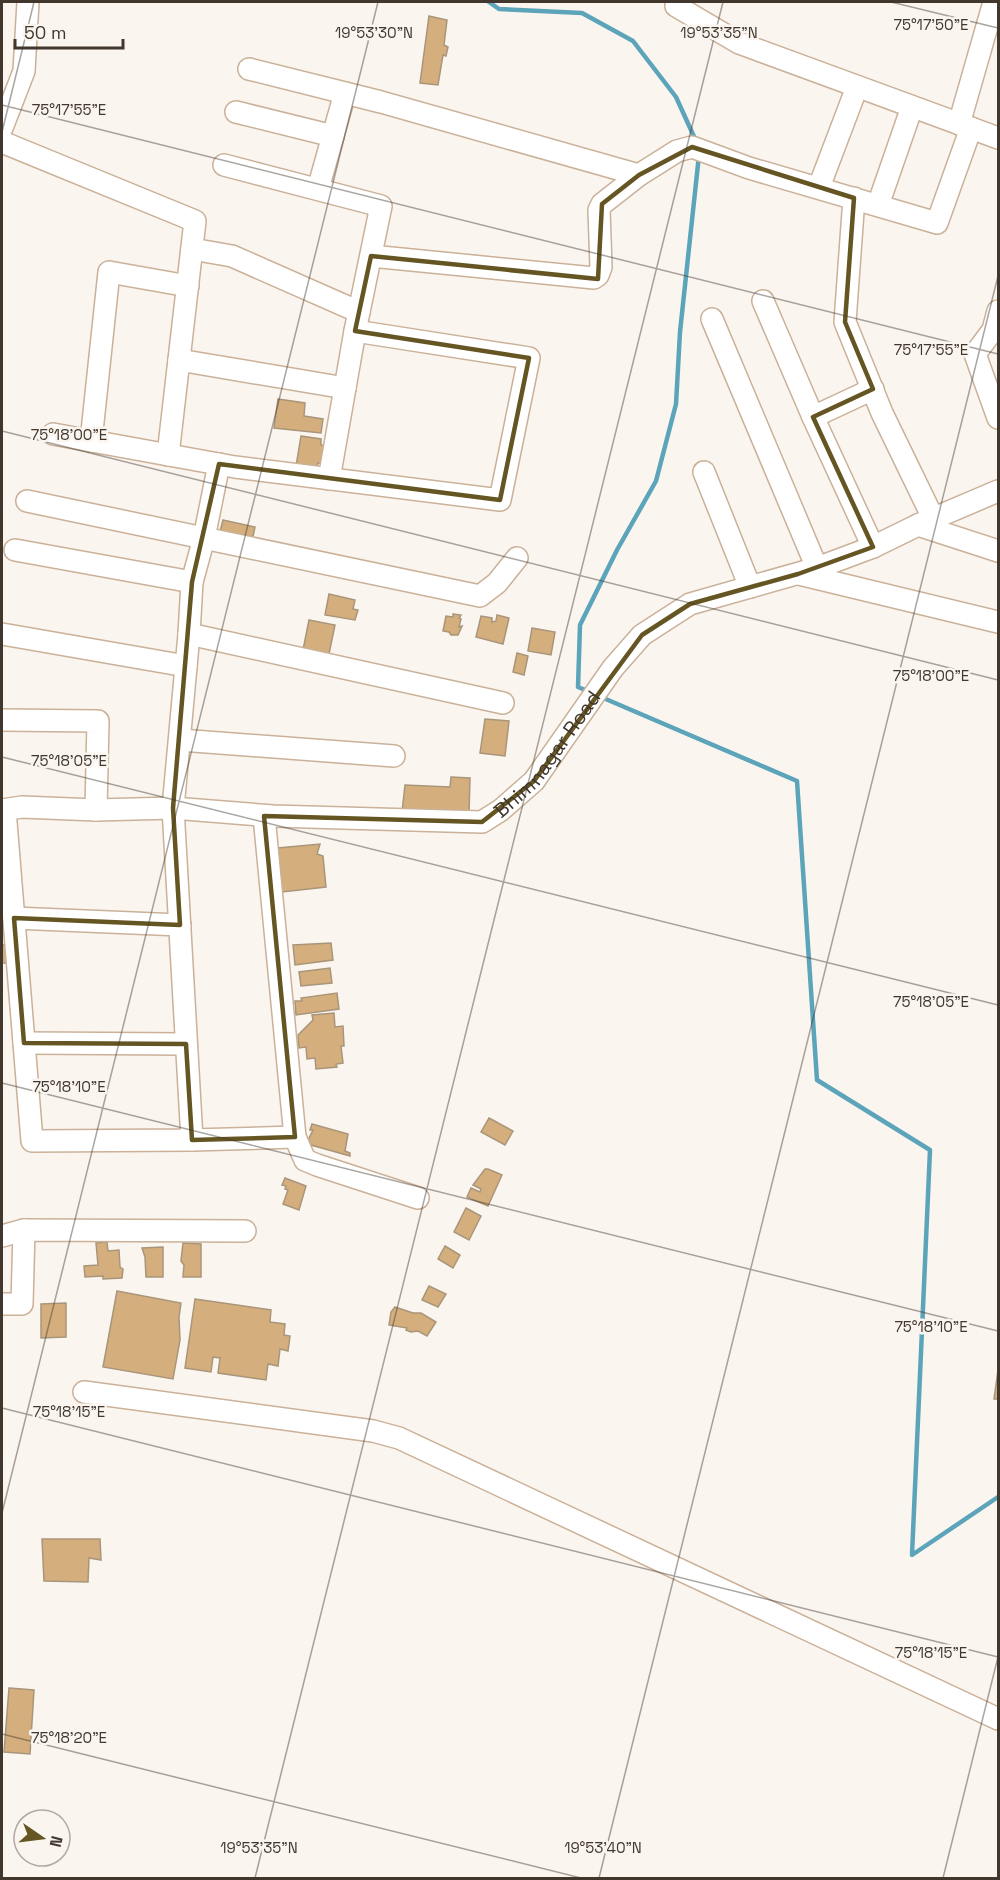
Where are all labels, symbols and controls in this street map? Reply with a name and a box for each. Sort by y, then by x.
scale bar [15,12,123,50]
text: 75°17'50"E [893,15,969,34]
text: 50 m [24,21,66,44]
text: 19°53'30"N [335,23,413,42]
text: 19°53'35"N [680,23,758,42]
text: 75°17'55"E [32,100,106,119]
text: 75°17'55"E [894,340,968,359]
text: 75°18'00"E [31,425,107,444]
text: 75°18'00"E [893,666,969,685]
street label: Bhimnagar Road [488,685,606,824]
text: 75°18'05"E [31,751,107,770]
text: 75°18'05"E [893,992,969,1011]
text: 75°18'10"E [32,1077,106,1096]
text: 75°18'10"E [894,1317,968,1336]
text: 75°18'15"E [33,1402,105,1421]
text: 75°18'15"E [895,1643,967,1662]
text: 75°18'20"E [31,1728,107,1747]
north arrow [12,1808,72,1868]
text: N [45,1834,68,1849]
text: 19°53'35"N [220,1838,298,1857]
text: 19°53'40"N [564,1838,642,1857]

